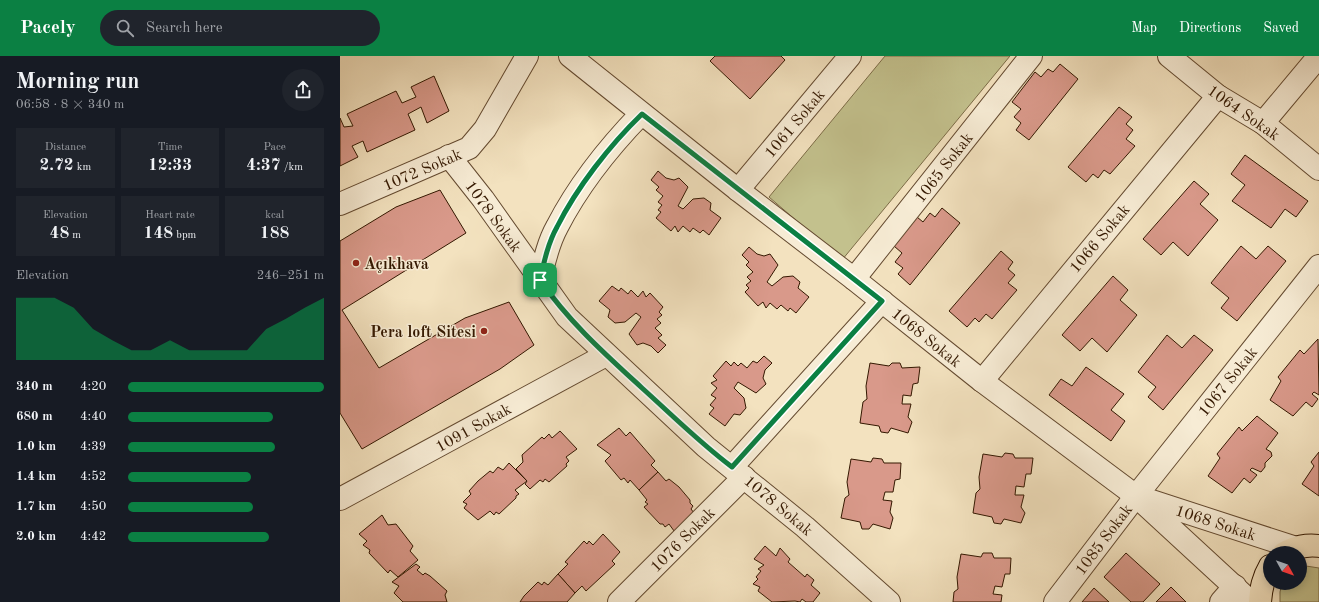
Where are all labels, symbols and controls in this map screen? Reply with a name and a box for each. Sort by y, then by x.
search box [100,10,380,46]
icon: search [114,17,136,39]
text: Pacely [20,19,76,38]
text: Search here [146,21,223,36]
text: Map [1131,21,1157,35]
text: Directions [1179,21,1241,35]
text: Saved [1263,21,1299,35]
button: share [282,69,324,111]
text: Morning run [16,71,139,93]
street label: 1064 Sokak [1204,83,1282,144]
street label: 1061 Sokak [762,87,829,162]
text: 06:58 · 8 × 340 m [16,98,124,111]
street label: 1065 Sokak [912,130,977,206]
text: Distance [45,142,86,153]
text: Time [158,142,182,153]
text: Pace [264,142,286,153]
street label: 1072 Sokak [381,147,465,195]
text: 2.72 [39,157,74,174]
text: 12:33 [148,157,192,174]
text: 4:37 [246,157,281,174]
text: km [74,162,91,173]
text: /km [281,162,303,173]
street label: 1078 Sokak [461,178,524,256]
street label: 1066 Sokak [1067,202,1134,277]
text: Elevation [43,210,88,221]
text: Heart rate [145,210,195,221]
text: kcal [265,210,284,221]
text: 48 [50,225,69,242]
text: 148 [144,225,173,242]
text: 188 [260,225,289,242]
text: m [69,230,81,241]
text: bpm [173,230,196,241]
place label: Açıkhava [364,257,429,273]
marker: Açıkhava [351,258,361,268]
pin [523,263,557,297]
text: Elevation [16,269,69,282]
text: 246–251 m [257,269,324,282]
icon: arrive [529,269,551,291]
street label: 1068 Sokak [888,306,963,371]
place label: Pera loft Sitesi [370,325,476,341]
marker: Pera loft Sitesi [479,326,489,336]
street label: 1067 Sokak [1196,345,1261,420]
text: 340 m [16,380,53,393]
text: 4:20 [80,380,106,393]
street label: 1091 Sokak [433,401,515,456]
text: 680 m [16,410,53,423]
text: 4:40 [80,410,106,423]
text: 1.0 km [16,440,56,453]
text: 4:39 [80,440,106,453]
text: 1.4 km [16,470,56,483]
text: 4:52 [80,470,106,483]
street label: 1078 Sokak [740,473,815,540]
text: 1.7 km [16,500,56,513]
text: 4:50 [80,500,106,513]
street label: 1085 Sokak [1073,502,1136,579]
street label: 1068 Sokak [1173,503,1258,544]
street label: 1076 Sokak [648,505,719,576]
text: 2.0 km [16,530,56,543]
text: 4:42 [80,530,106,543]
north arrow [1263,546,1307,590]
map controls [1263,546,1307,590]

